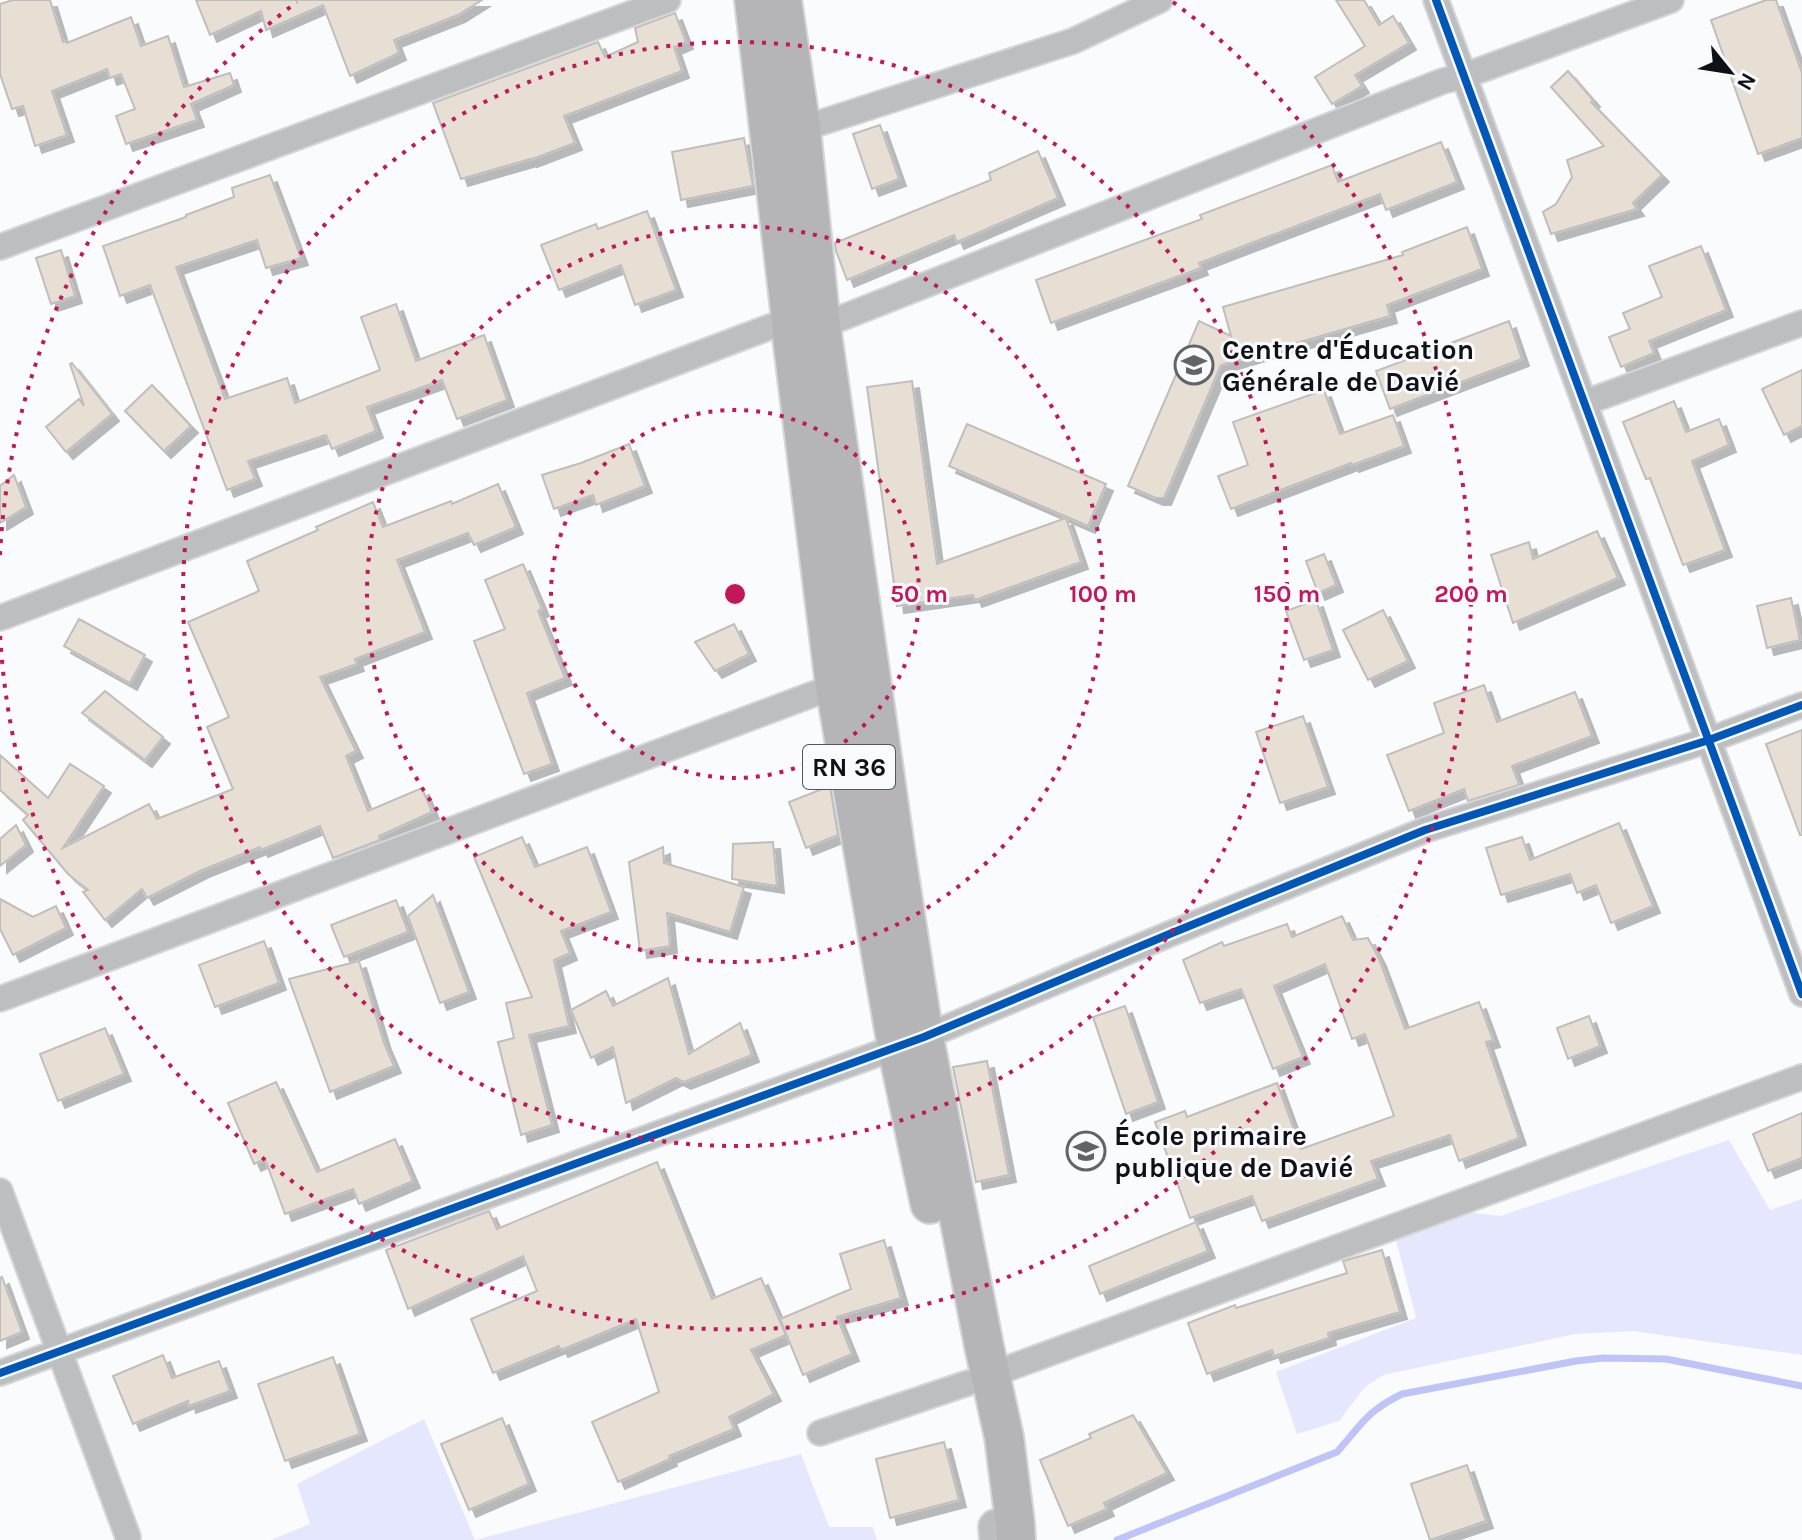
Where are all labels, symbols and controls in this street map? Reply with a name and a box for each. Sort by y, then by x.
north arrow [1690,32,1770,112]
text: N [1731,68,1762,95]
place label: Centre d'Éducation Générale de Davié [1222,332,1474,398]
school or university icon: Centre d'Éducation Générale de Davié [1173,344,1215,386]
centre of rings [721,580,749,608]
text: 50 m [890,580,948,608]
text: 100 m [1069,580,1137,608]
text: 150 m [1254,580,1320,608]
text: 200 m [1434,580,1508,608]
road number: RN 36 [803,745,895,789]
place label: École primaire publique de Davié [1114,1118,1353,1184]
school or university icon: École primaire publique de Davié [1065,1130,1107,1172]

